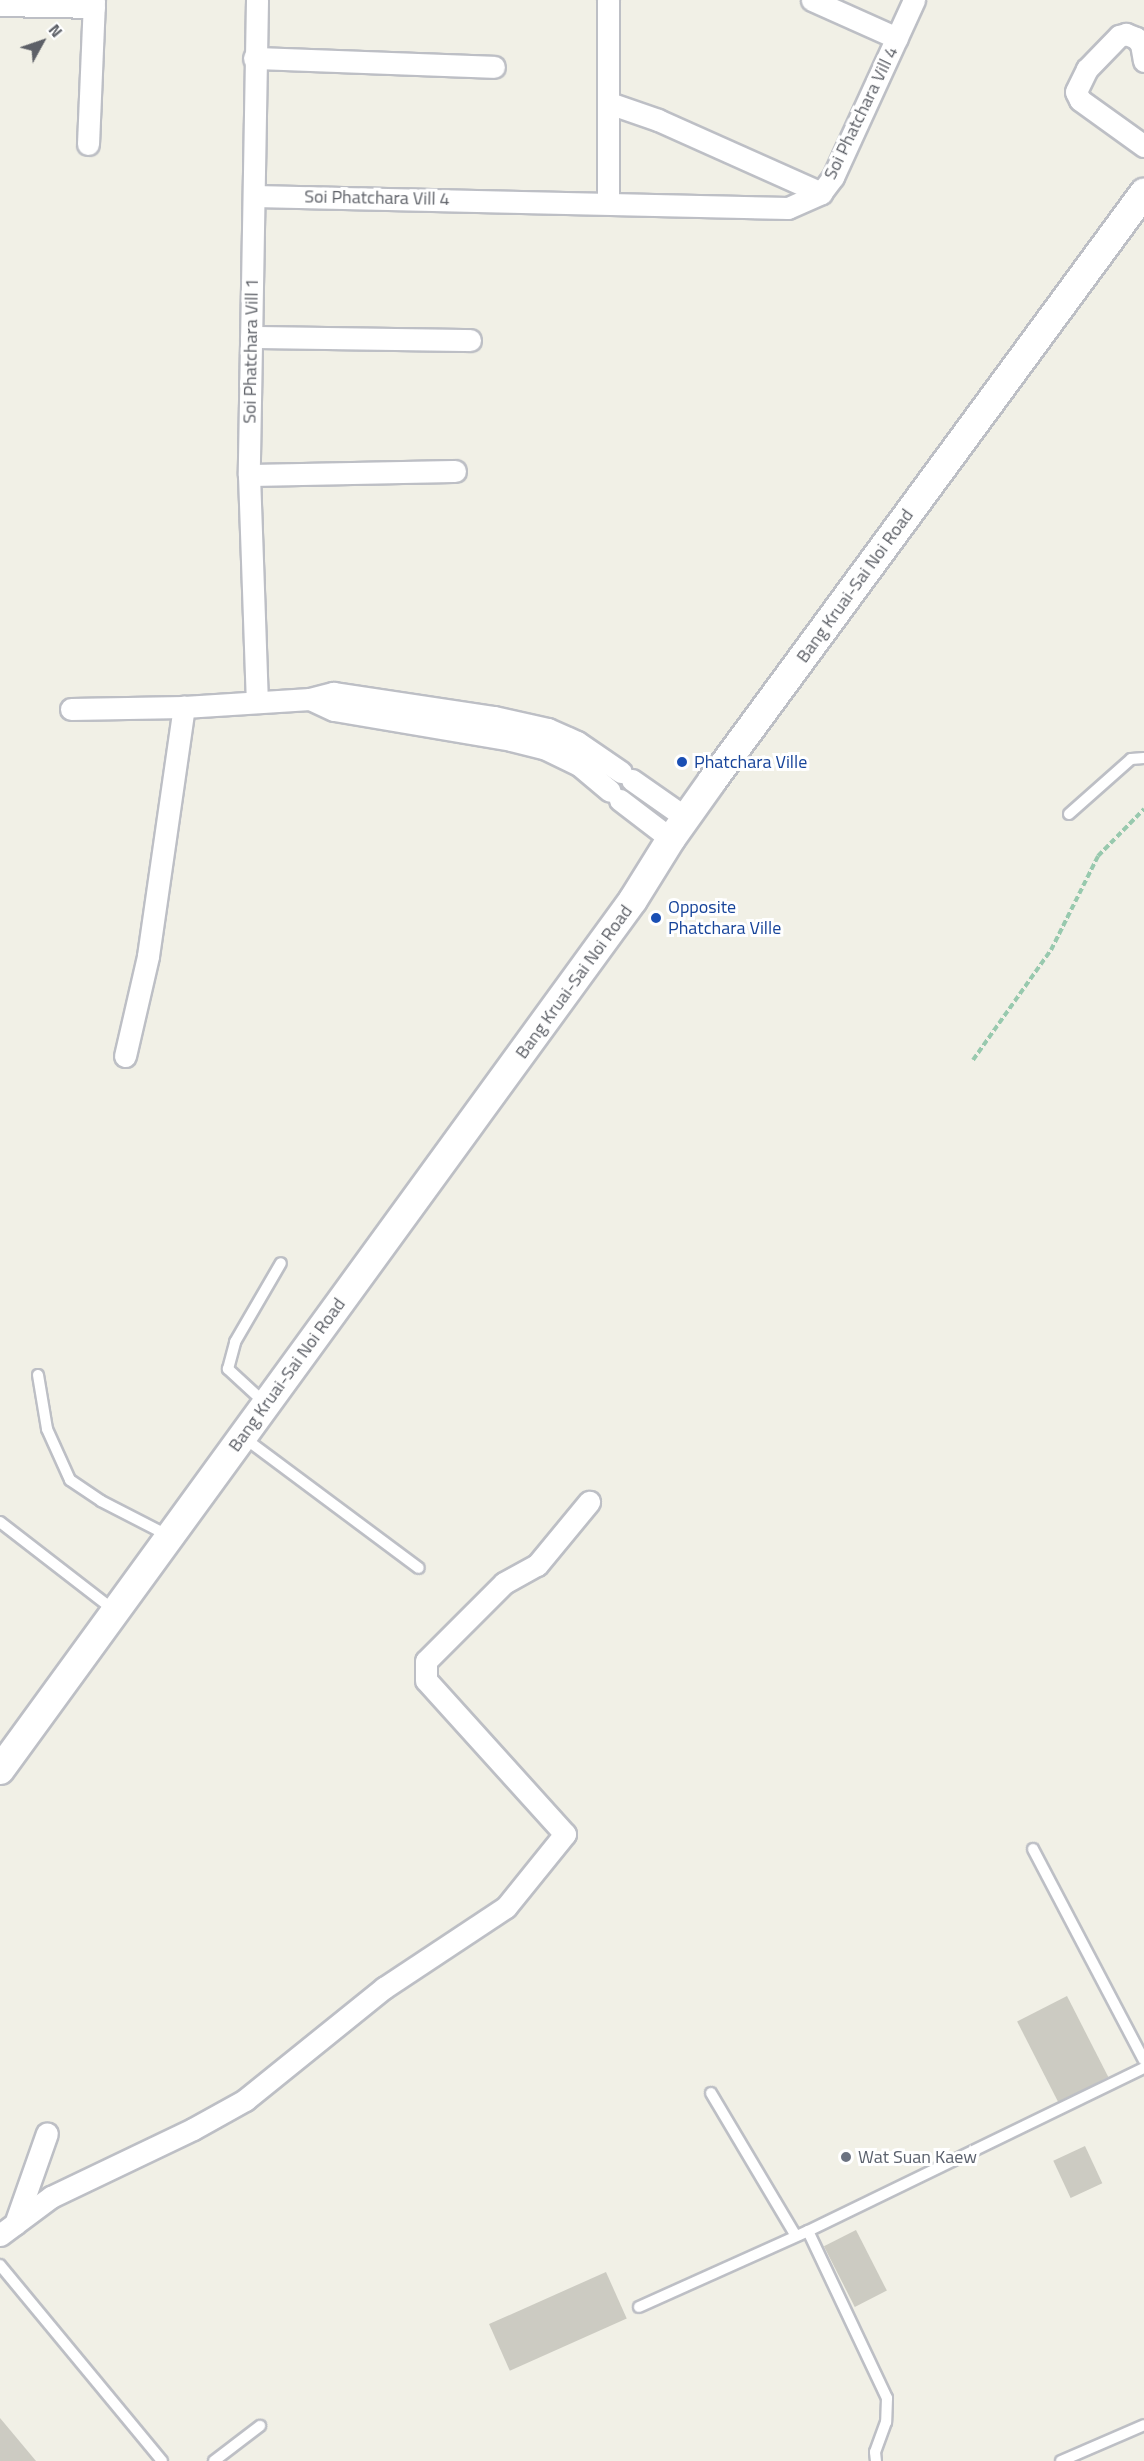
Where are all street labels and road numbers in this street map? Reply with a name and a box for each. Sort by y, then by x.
street label: Soi Phatchara Vill 4 [819,43,903,183]
street label: Soi Phatchara Vill 4 [304,186,450,210]
street label: Soi Phatchara Vill 1 [239,278,263,424]
street label: Bang Kruai-Sai Noi Road [792,505,918,667]
street label: Bang Kruai-Sai Noi Road [511,901,637,1063]
street label: Bang Kruai-Sai Noi Road [224,1294,350,1456]

